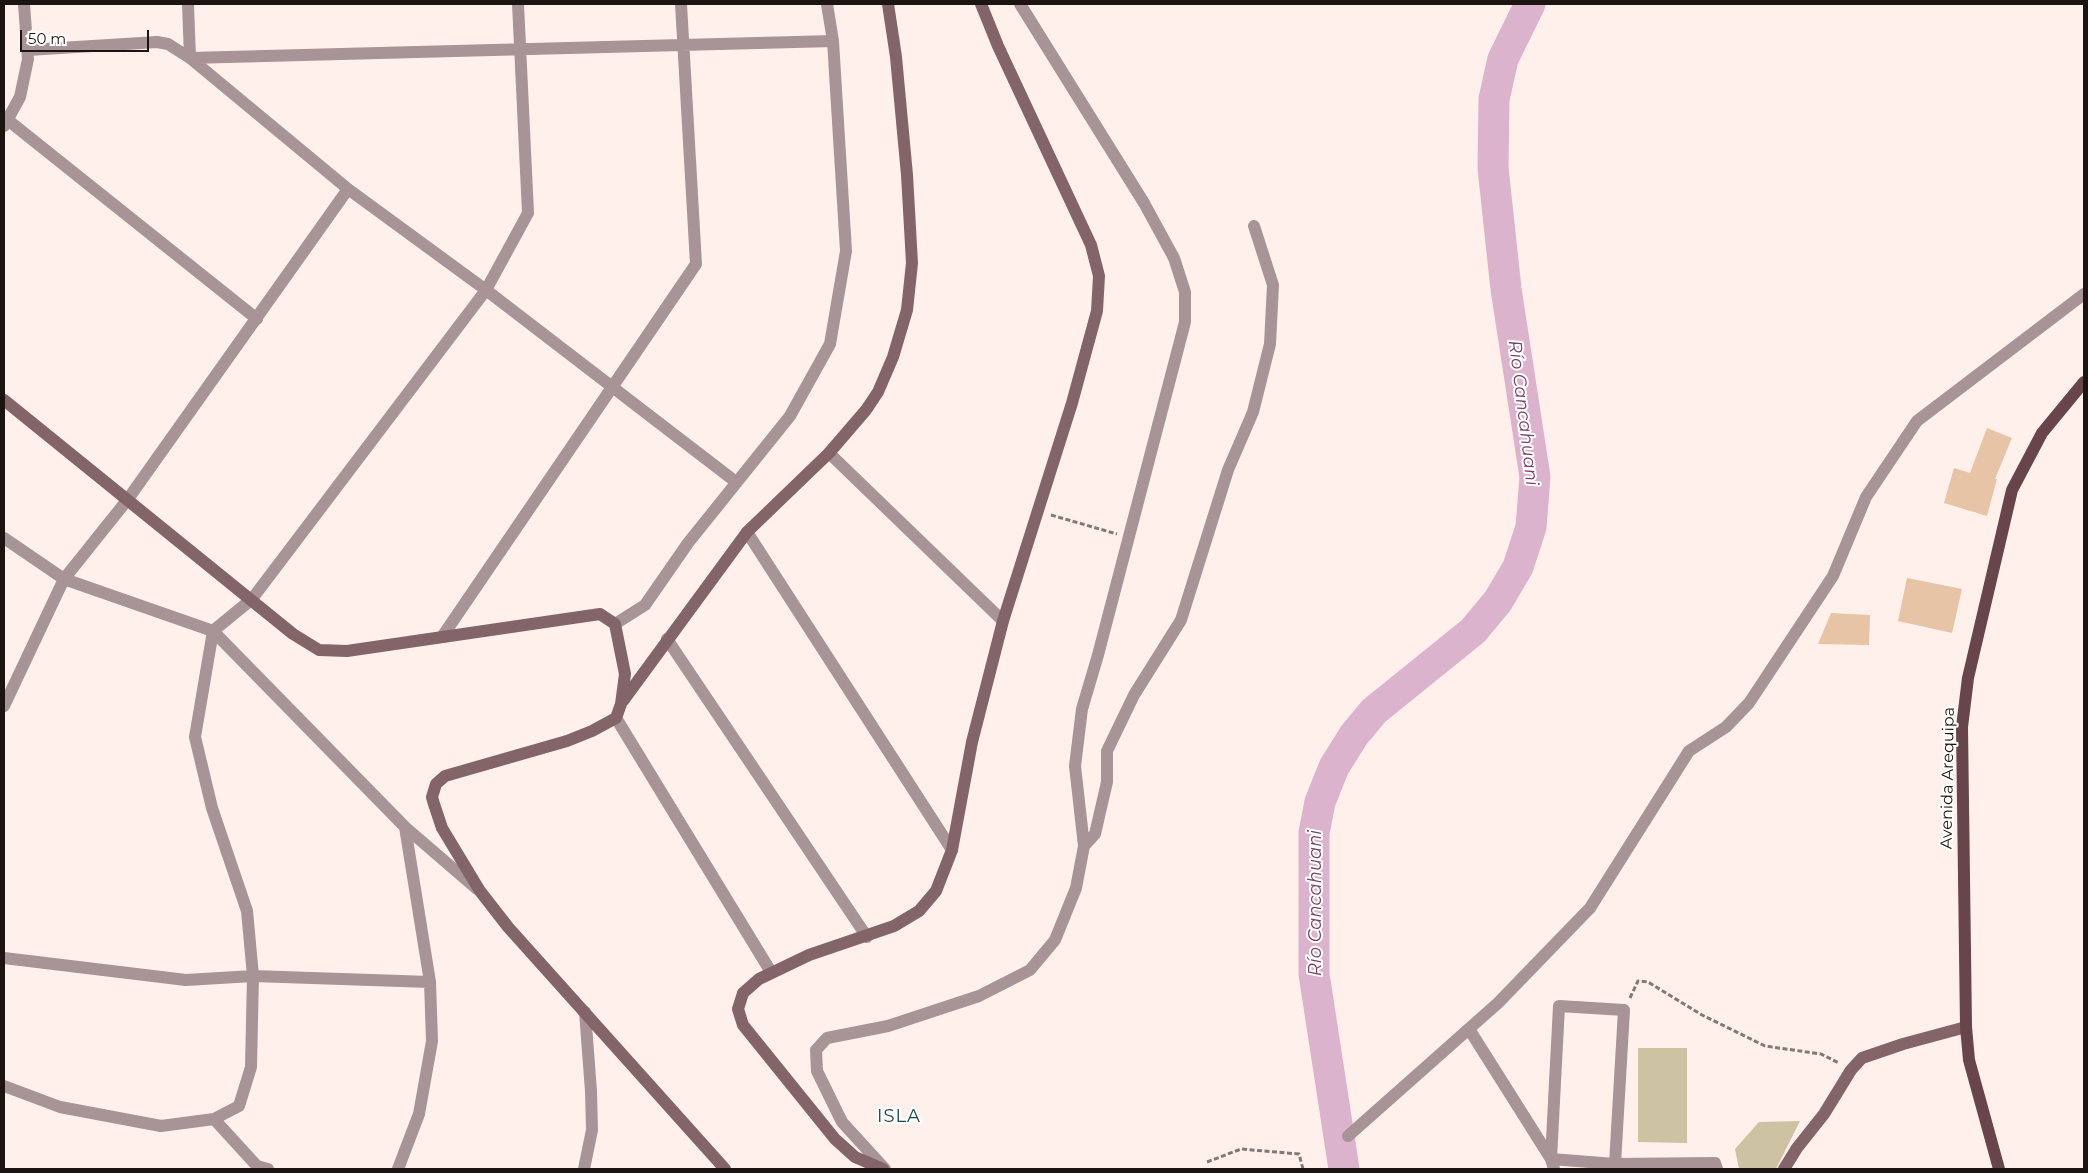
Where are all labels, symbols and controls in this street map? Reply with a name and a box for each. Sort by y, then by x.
scale bar [22,20,151,52]
text: 50 m [28,29,66,48]
water label: Río Cancahuani [1503,339,1543,487]
street label: Avenida Arequipa [1937,707,1959,849]
water label: Río Cancahuani [1305,830,1327,976]
district label: ISLA [876,1106,922,1128]

